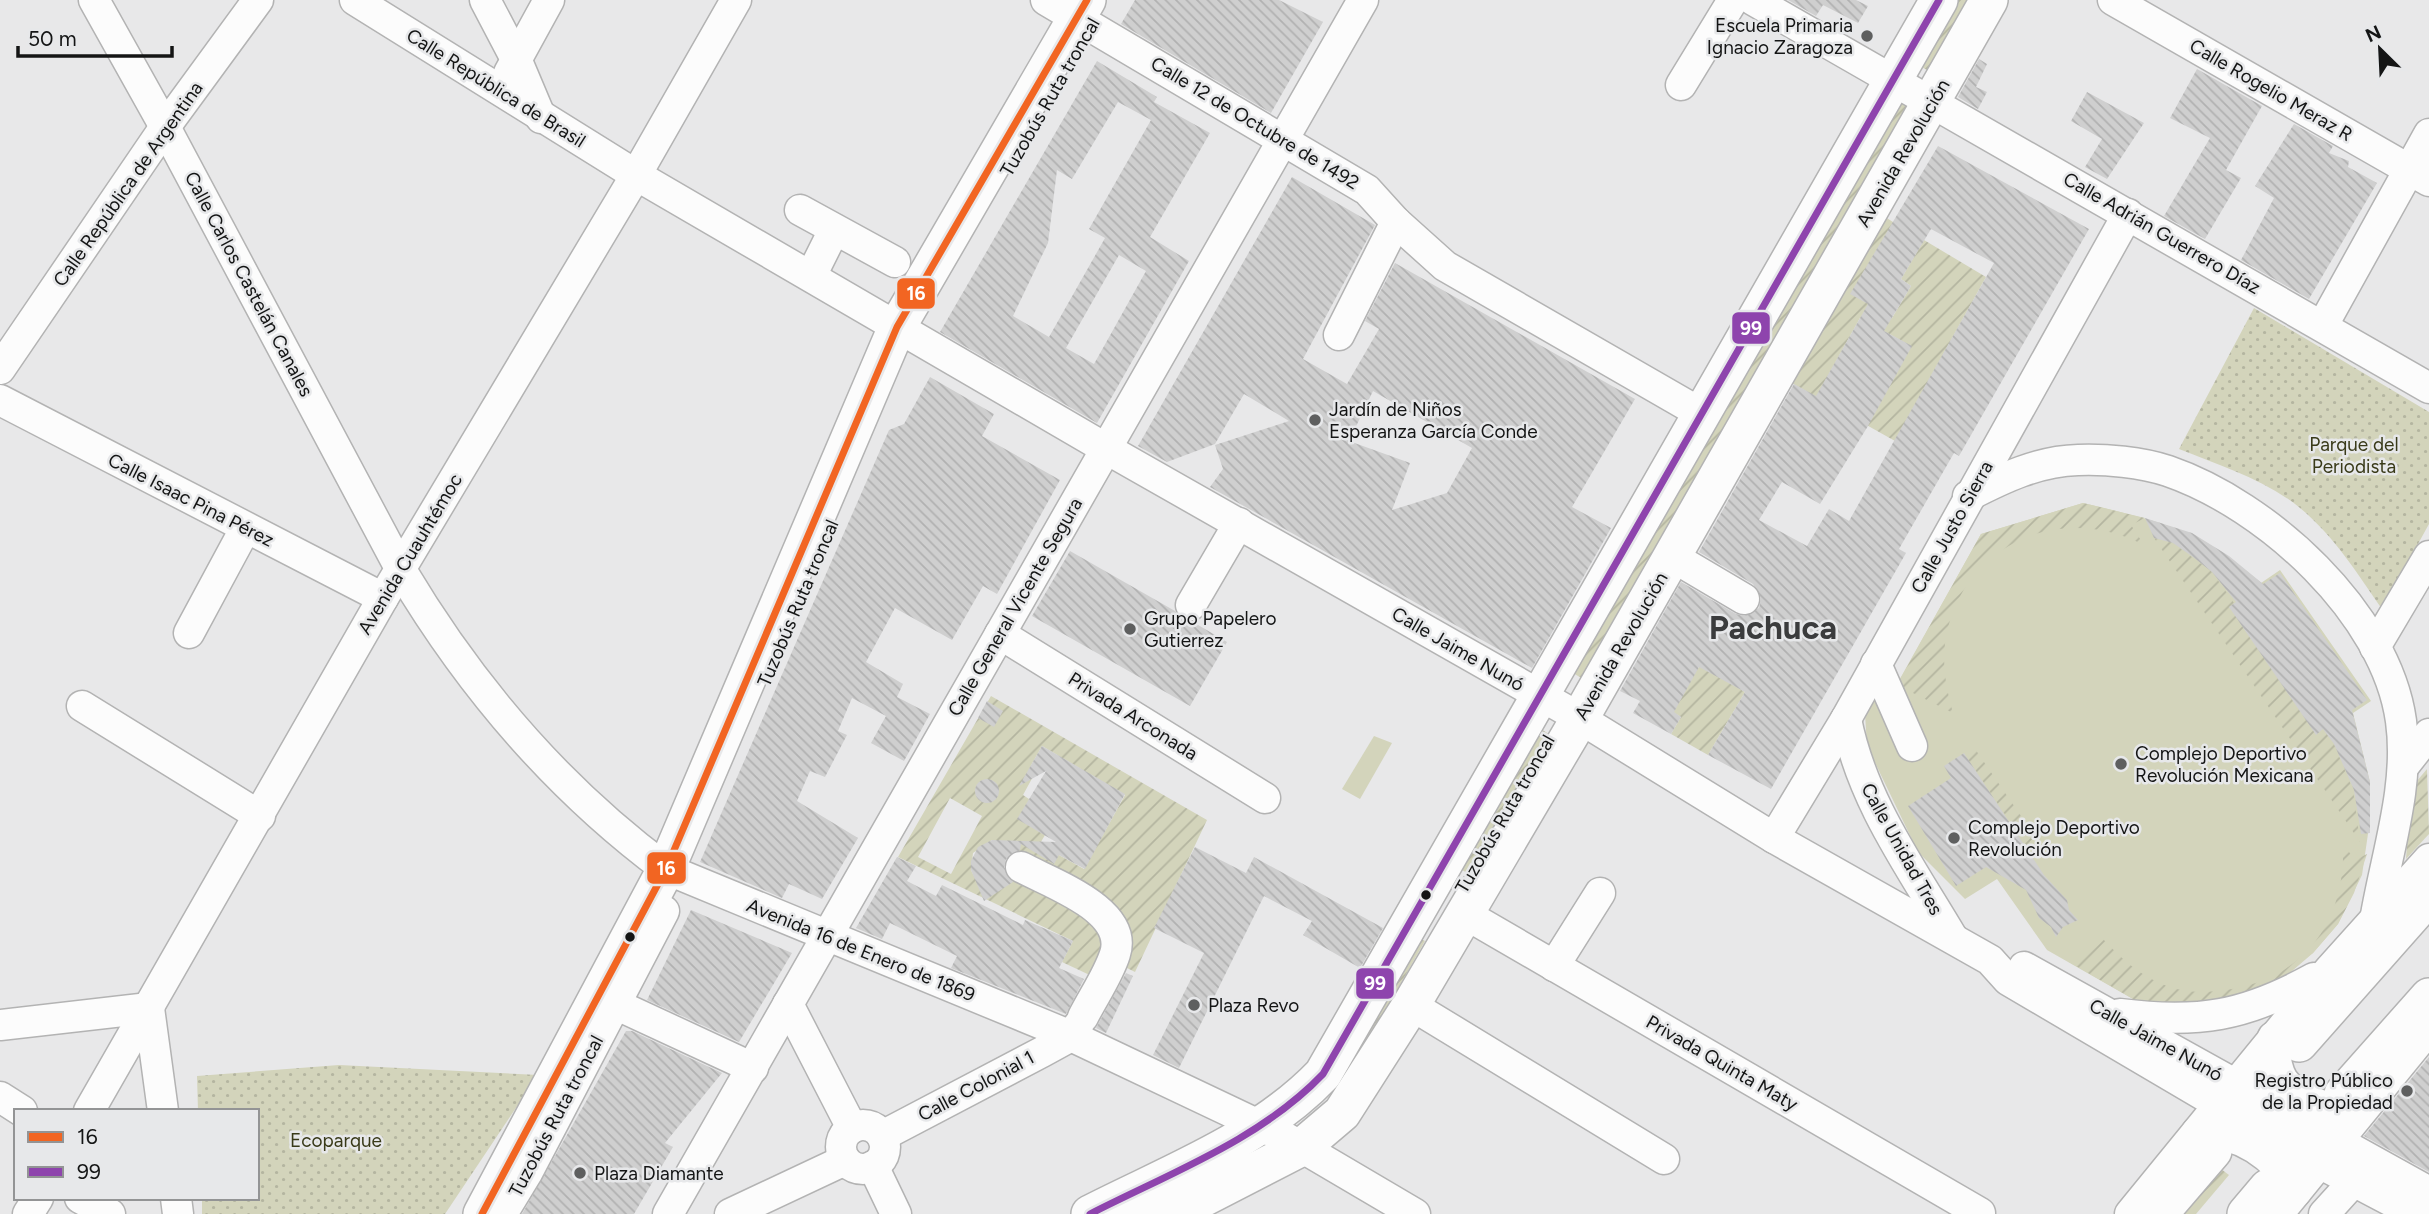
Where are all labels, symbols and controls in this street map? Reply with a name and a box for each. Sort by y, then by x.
scale bar [18,14,172,58]
street label: Tuzobús Ruta troncal [995,14,1105,180]
place label: Escuela Primaria Ignacio Zaragoza [1707,14,1853,59]
north arrow [2345,14,2415,84]
text: N [2362,20,2385,47]
street label: Calle República de Brasil [402,23,590,153]
text: 50 m [28,26,77,51]
marker: Escuela Primaria Ignacio Zaragoza [1859,28,1875,44]
street label: Calle Rogelio Meraz R [2186,34,2357,146]
street label: Calle 12 de Octubre de 1492 [1147,52,1363,194]
street label: Avenida Revolución [1851,75,1955,231]
street label: Calle República de Argentina [48,77,208,291]
street label: Calle Adrián Guerrero Díaz [2059,167,2265,299]
street label: Calle Carlos Castelán Canales [180,168,318,400]
line badge: 16 [896,277,936,310]
text: 16 [906,282,926,305]
line badge: 99 [1731,311,1771,345]
text: 99 [1740,317,1762,340]
place label: Jardín de Niños Esperanza García Conde [1329,398,1538,443]
marker: Jardín de Niños Esperanza García Conde [1307,412,1323,428]
park label: Parque del Periodista [2309,433,2399,478]
street label: Calle Isaac Pina Pérez [104,448,278,552]
street label: Calle Justo Sierra [1906,457,1998,597]
street label: Avenida Cuauhtémoc [353,469,467,639]
street label: Calle General Vicente Segura [943,494,1087,720]
street label: Tuzobús Ruta troncal [752,516,844,690]
street label: Avenida Revolución [1569,568,1673,724]
street label: Calle Jaime Nunó [1388,602,1528,696]
place label: Grupo Papelero Gutierrez [1144,607,1277,652]
district label: Pachuca [1709,608,1837,647]
marker: Grupo Papelero Gutierrez [1122,621,1138,637]
street label: Privada Arconada [1064,667,1202,765]
street label: Tuzobús Ruta troncal [1450,731,1560,897]
place label: Complejo Deportivo Revolución Mexicana [2135,742,2314,787]
marker: Complejo Deportivo Revolución Mexicana [2113,756,2129,772]
street label: Calle Unidad Tres [1856,779,1948,919]
place label: Complejo Deportivo Revolución [1968,816,2140,861]
marker: Complejo Deportivo Revolución [1946,830,1962,846]
line badge: 16 [646,851,687,885]
text: 16 [656,857,676,880]
unlabelled marker [1419,888,1433,902]
street label: Avenida 16 de Enero de 1869 [743,894,979,1006]
unlabelled marker [623,930,637,944]
line badge: 99 [1355,967,1395,1000]
text: 99 [1364,972,1386,995]
place label: Plaza Revo [1208,994,1299,1017]
street label: Calle Jaime Nunó [2085,994,2227,1086]
marker: Plaza Revo [1186,997,1202,1013]
street label: Privada Quinta Maty [1642,1010,1802,1116]
street label: Tuzobús Ruta troncal [504,1031,608,1201]
street label: Calle Colonial 1 [914,1046,1038,1126]
place label: Registro Público de la Propiedad [2254,1069,2393,1114]
marker: Registro Público de la Propiedad [2399,1083,2415,1099]
legend [14,1109,259,1200]
text: 16 [77,1124,98,1149]
park label: Ecoparque [290,1129,382,1152]
text: 99 [77,1159,101,1184]
place label: Plaza Diamante [594,1162,724,1185]
marker: Plaza Diamante [572,1165,588,1181]

